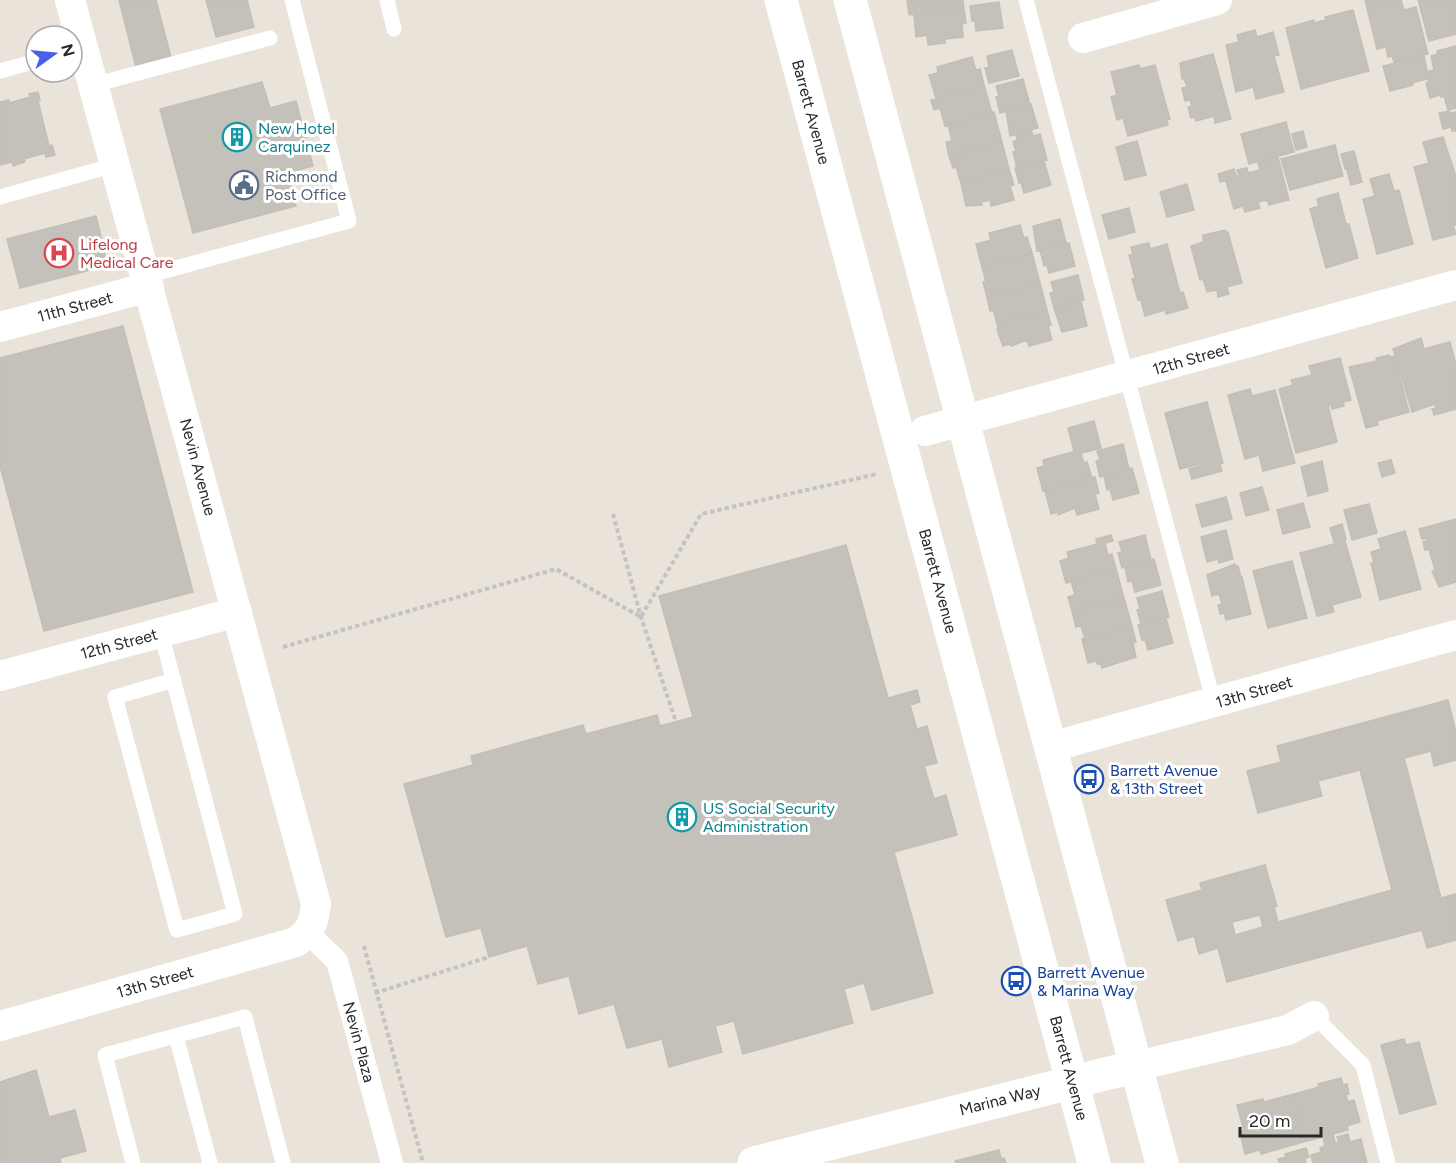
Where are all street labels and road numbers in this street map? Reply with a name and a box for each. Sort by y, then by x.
street label: Barrett Avenue [788,58,834,167]
street label: 11th Street [35,288,115,326]
street label: 12th Street [1150,339,1232,379]
street label: Nevin Avenue [176,416,220,518]
street label: Barrett Avenue [915,527,961,636]
street label: 12th Street [78,625,160,663]
street label: 13th Street [1213,672,1295,712]
street label: 13th Street [114,962,196,1002]
street label: Nevin Plaza [339,1000,379,1084]
street label: Barrett Avenue [1046,1014,1092,1123]
street label: Marina Way [957,1081,1043,1119]

